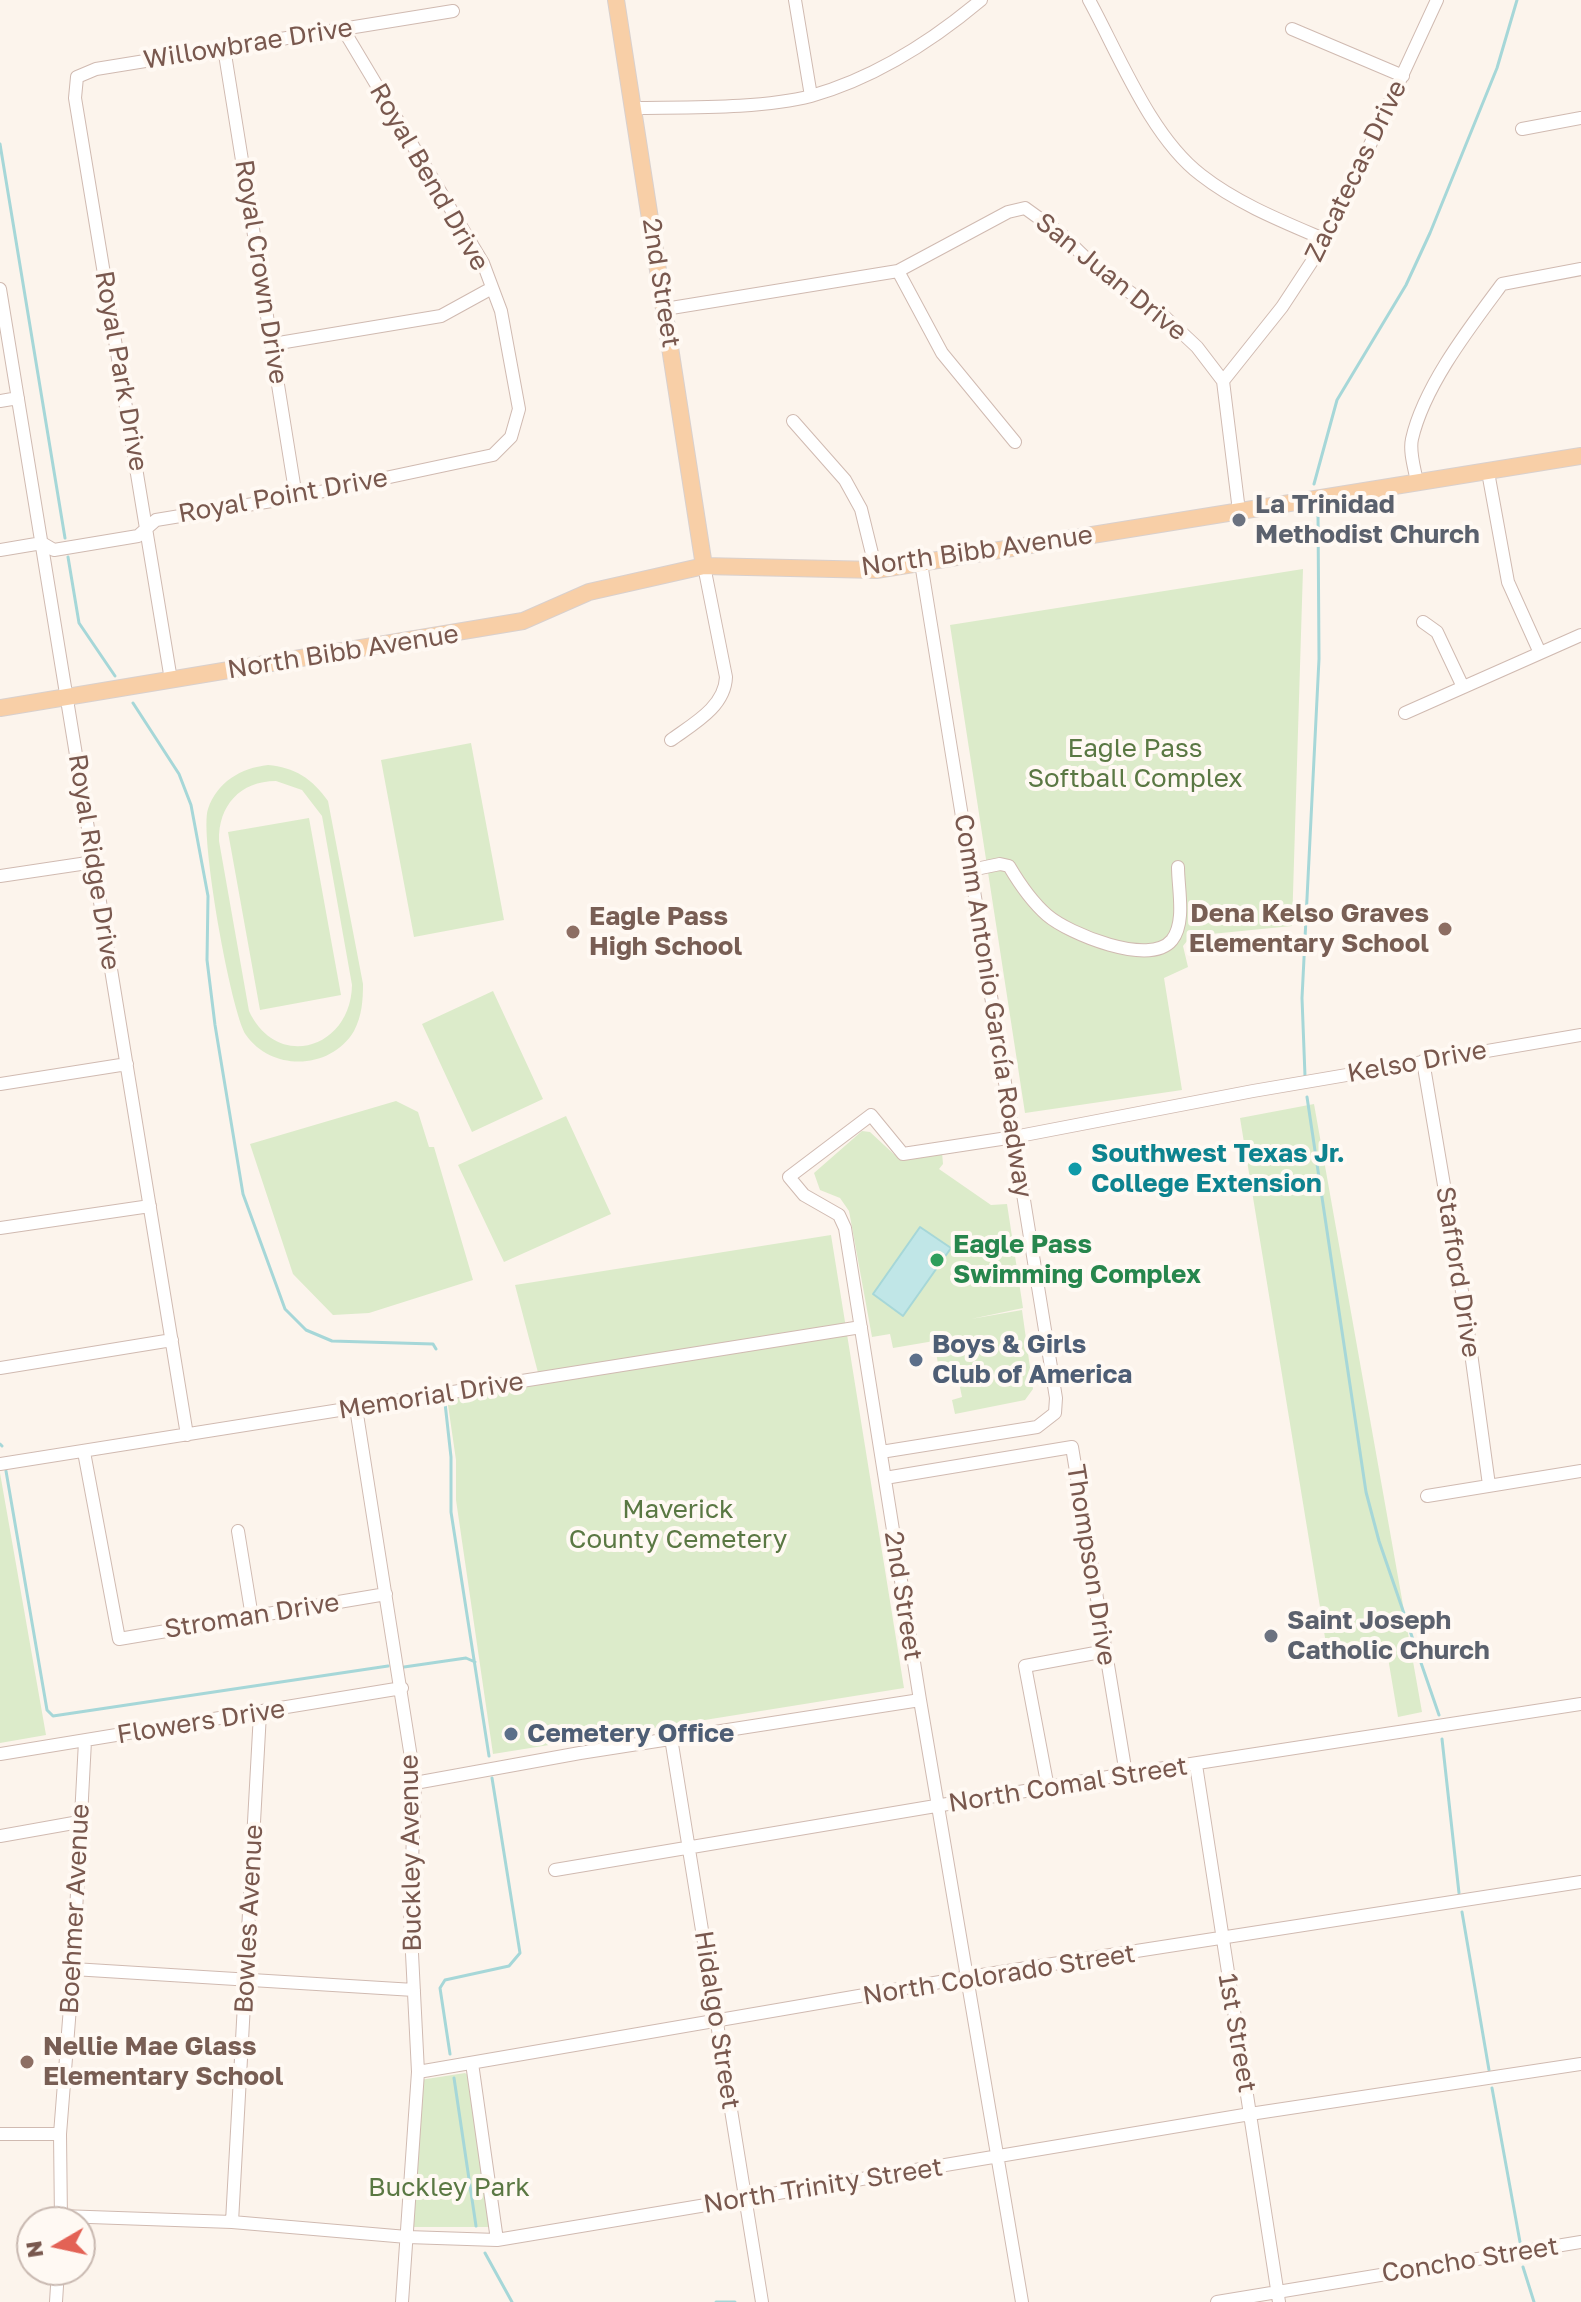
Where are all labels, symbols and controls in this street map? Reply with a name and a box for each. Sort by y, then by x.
street label: Willowbrae Drive [141,12,355,76]
street label: Zacatecas Drive [1299,75,1413,267]
street label: Royal Bend Drive [363,78,495,276]
street label: Royal Crown Drive [228,158,294,386]
street label: San Juan Drive [1029,206,1193,348]
street label: 2nd Street [635,216,687,350]
street label: Royal Park Drive [88,268,154,474]
street label: Royal Point Drive [176,462,390,530]
place label: La Trinidad Methodist Church [1255,489,1480,550]
marker: La Trinidad Methodist Church [1230,511,1248,529]
street label: North Bibb Avenue [859,519,1095,583]
street label: North Bibb Avenue [225,618,461,686]
park label: Eagle Pass Softball Complex [1027,733,1243,794]
street label: Royal Ridge Drive [62,752,126,972]
street label: Comm Antonio García Roadway [947,812,1039,1200]
place label: Dena Kelso Graves Elementary School [1189,898,1429,960]
place label: Eagle Pass High School [589,901,742,962]
marker: Dena Kelso Graves Elementary School [1436,920,1454,938]
marker: Eagle Pass High School [564,923,582,941]
street label: Kelso Drive [1345,1034,1489,1090]
place label: Southwest Texas Jr. College Extension [1091,1138,1345,1200]
marker: Southwest Texas Jr. College Extension [1066,1160,1084,1178]
street label: Stafford Drive [1429,1184,1487,1360]
place label: Eagle Pass Swimming Complex [953,1229,1201,1290]
marker: Eagle Pass Swimming Complex [928,1251,946,1269]
place label: Boys & Girls Club of America [932,1329,1132,1390]
marker: Boys & Girls Club of America [907,1351,925,1369]
street label: Memorial Drive [336,1366,526,1426]
street label: Thompson Drive [1060,1462,1122,1668]
park label: Maverick County Cemetery [569,1494,787,1556]
street label: 2nd Street [877,1529,929,1663]
street label: Stroman Drive [162,1587,342,1645]
place label: Saint Joseph Catholic Church [1287,1605,1490,1666]
marker: Saint Joseph Catholic Church [1262,1627,1280,1645]
street label: Flowers Drive [115,1693,287,1751]
place label: Cemetery Office [527,1718,734,1750]
marker: Cemetery Office [502,1725,520,1743]
street label: North Comal Street [946,1751,1190,1819]
street label: Buckley Avenue [394,1754,428,1952]
street label: Boehmer Avenue [54,1803,96,2015]
street label: Bowles Avenue [228,1824,270,2014]
street label: Hidalgo Street [687,1928,747,2112]
street label: North Colorado Street [861,1938,1137,2012]
street label: 1st Street [1211,1971,1263,2095]
place label: Nellie Mae Glass Elementary School [43,2031,283,2092]
marker: Nellie Mae Glass Elementary School [18,2053,36,2071]
street label: North Trinity Street [701,2152,945,2220]
park label: Buckley Park [368,2172,530,2204]
north arrow [16,2206,96,2286]
street label: Concho Street [1379,2231,1561,2289]
text: N [19,2239,48,2260]

